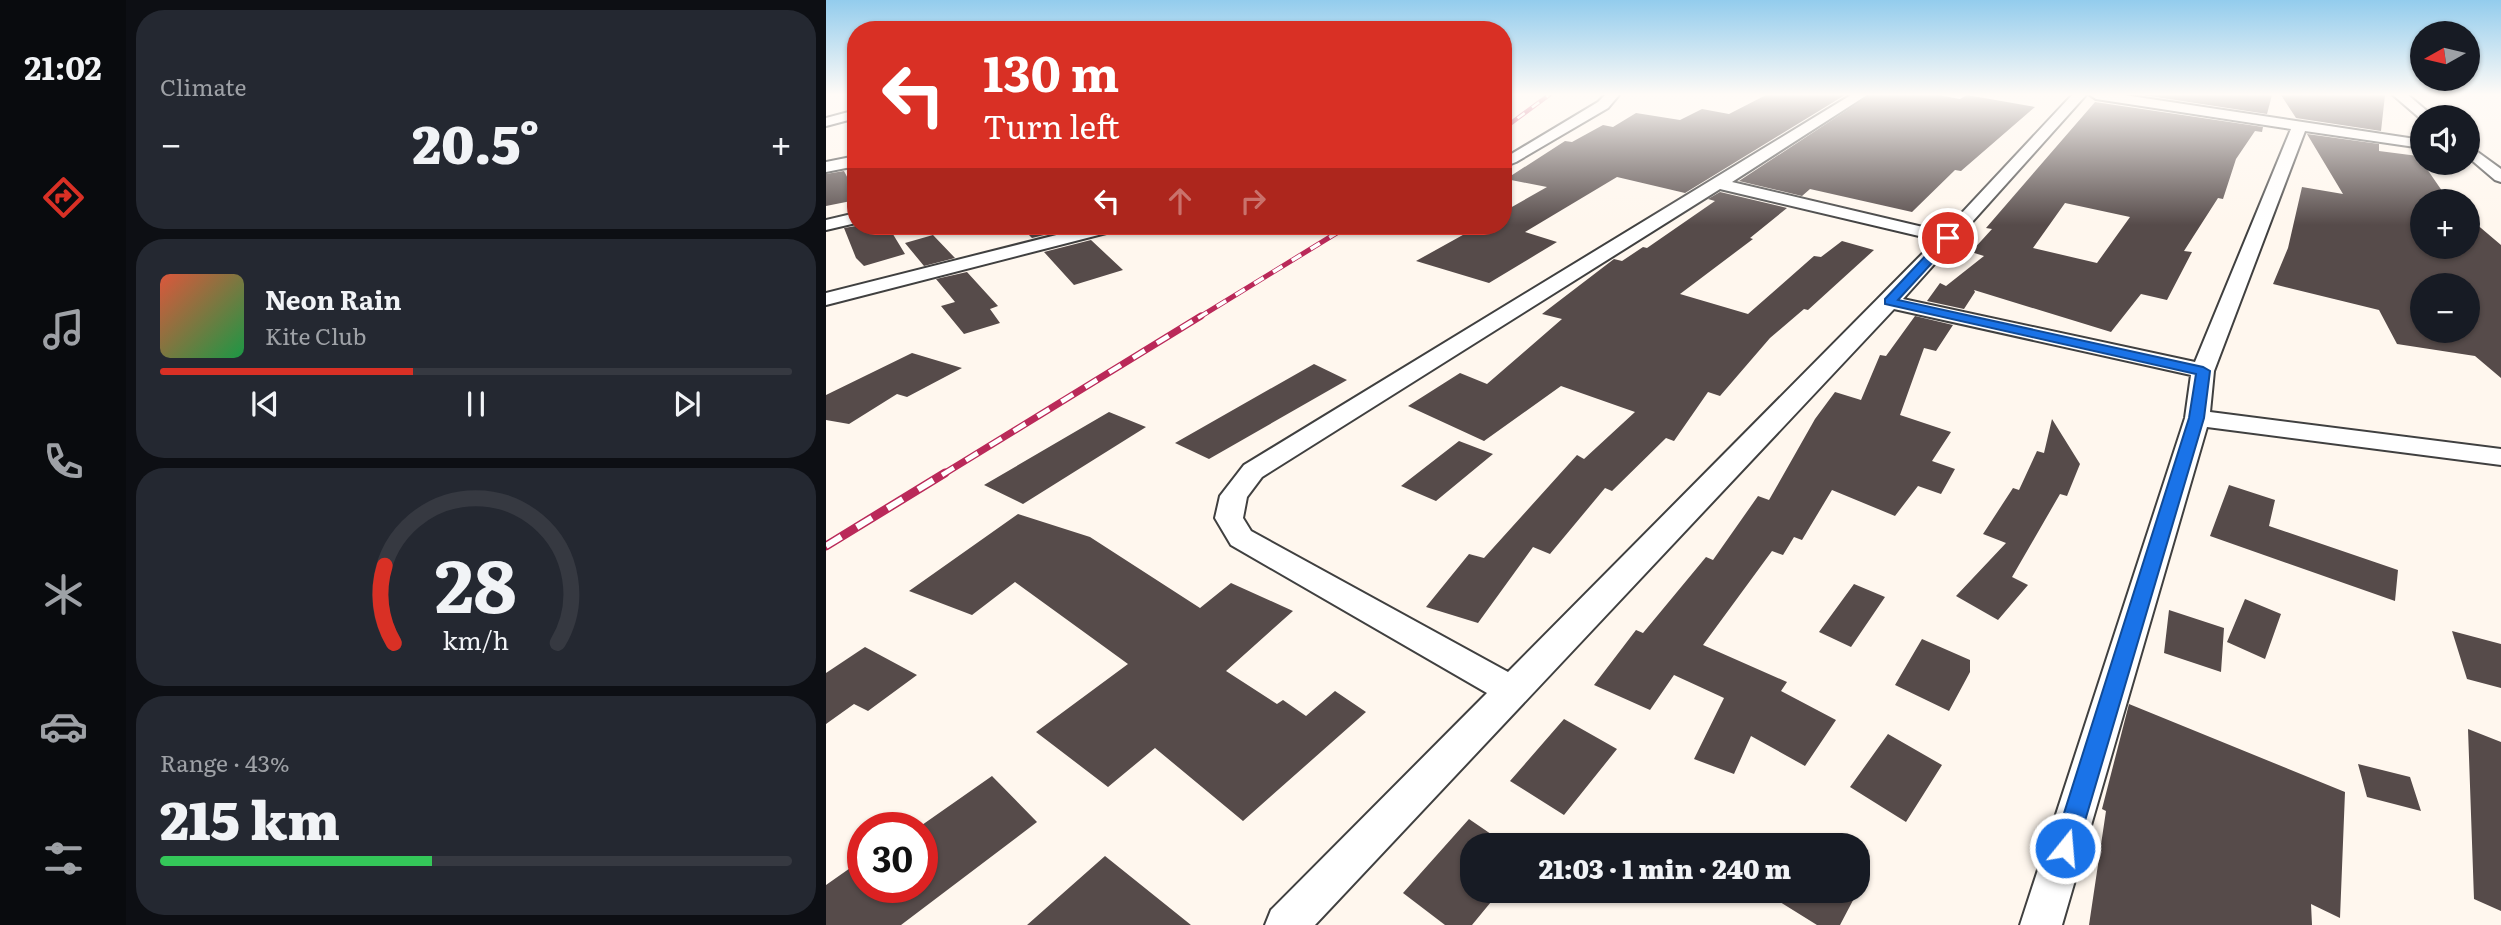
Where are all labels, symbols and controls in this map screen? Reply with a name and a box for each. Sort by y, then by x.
north arrow [2410,21,2480,91]
map controls [2410,21,2480,343]
text: 130 m [983,34,1119,107]
text: 21:02 [24,42,102,90]
icon: left [868,49,959,140]
text: Climate [160,69,246,103]
text: Turn left [983,101,1120,149]
text: 20.5° [412,103,540,180]
button: sound [2410,105,2480,175]
text: − [160,113,182,170]
text: + [770,113,792,170]
icon: directions [39,173,88,222]
icon: left [1088,182,1126,220]
icon: ahead [1161,182,1199,220]
icon: right [1234,182,1272,220]
button: + [2410,189,2480,259]
pin [1918,208,1978,268]
icon: arrive [1929,219,1967,257]
button: − [2410,273,2480,343]
text: Neon Rain [265,279,402,318]
icon: music [39,305,88,354]
text: Kite Club [265,318,366,352]
icon: previous [246,385,284,423]
icon: pause [457,385,495,423]
icon: next [668,385,706,423]
icon: phone [39,437,88,486]
text: 28 [435,527,517,635]
icon: climate [39,570,88,619]
text: km/h [443,621,509,658]
icon: car [39,702,88,751]
text: Range · 43% [160,745,290,779]
text: 215 km [160,779,340,856]
position arrow [2028,811,2102,885]
speed limit sign: 30 [847,812,938,903]
icon: filters [39,834,88,883]
text: 21:03 · 1 min · 240 m [1539,848,1791,887]

